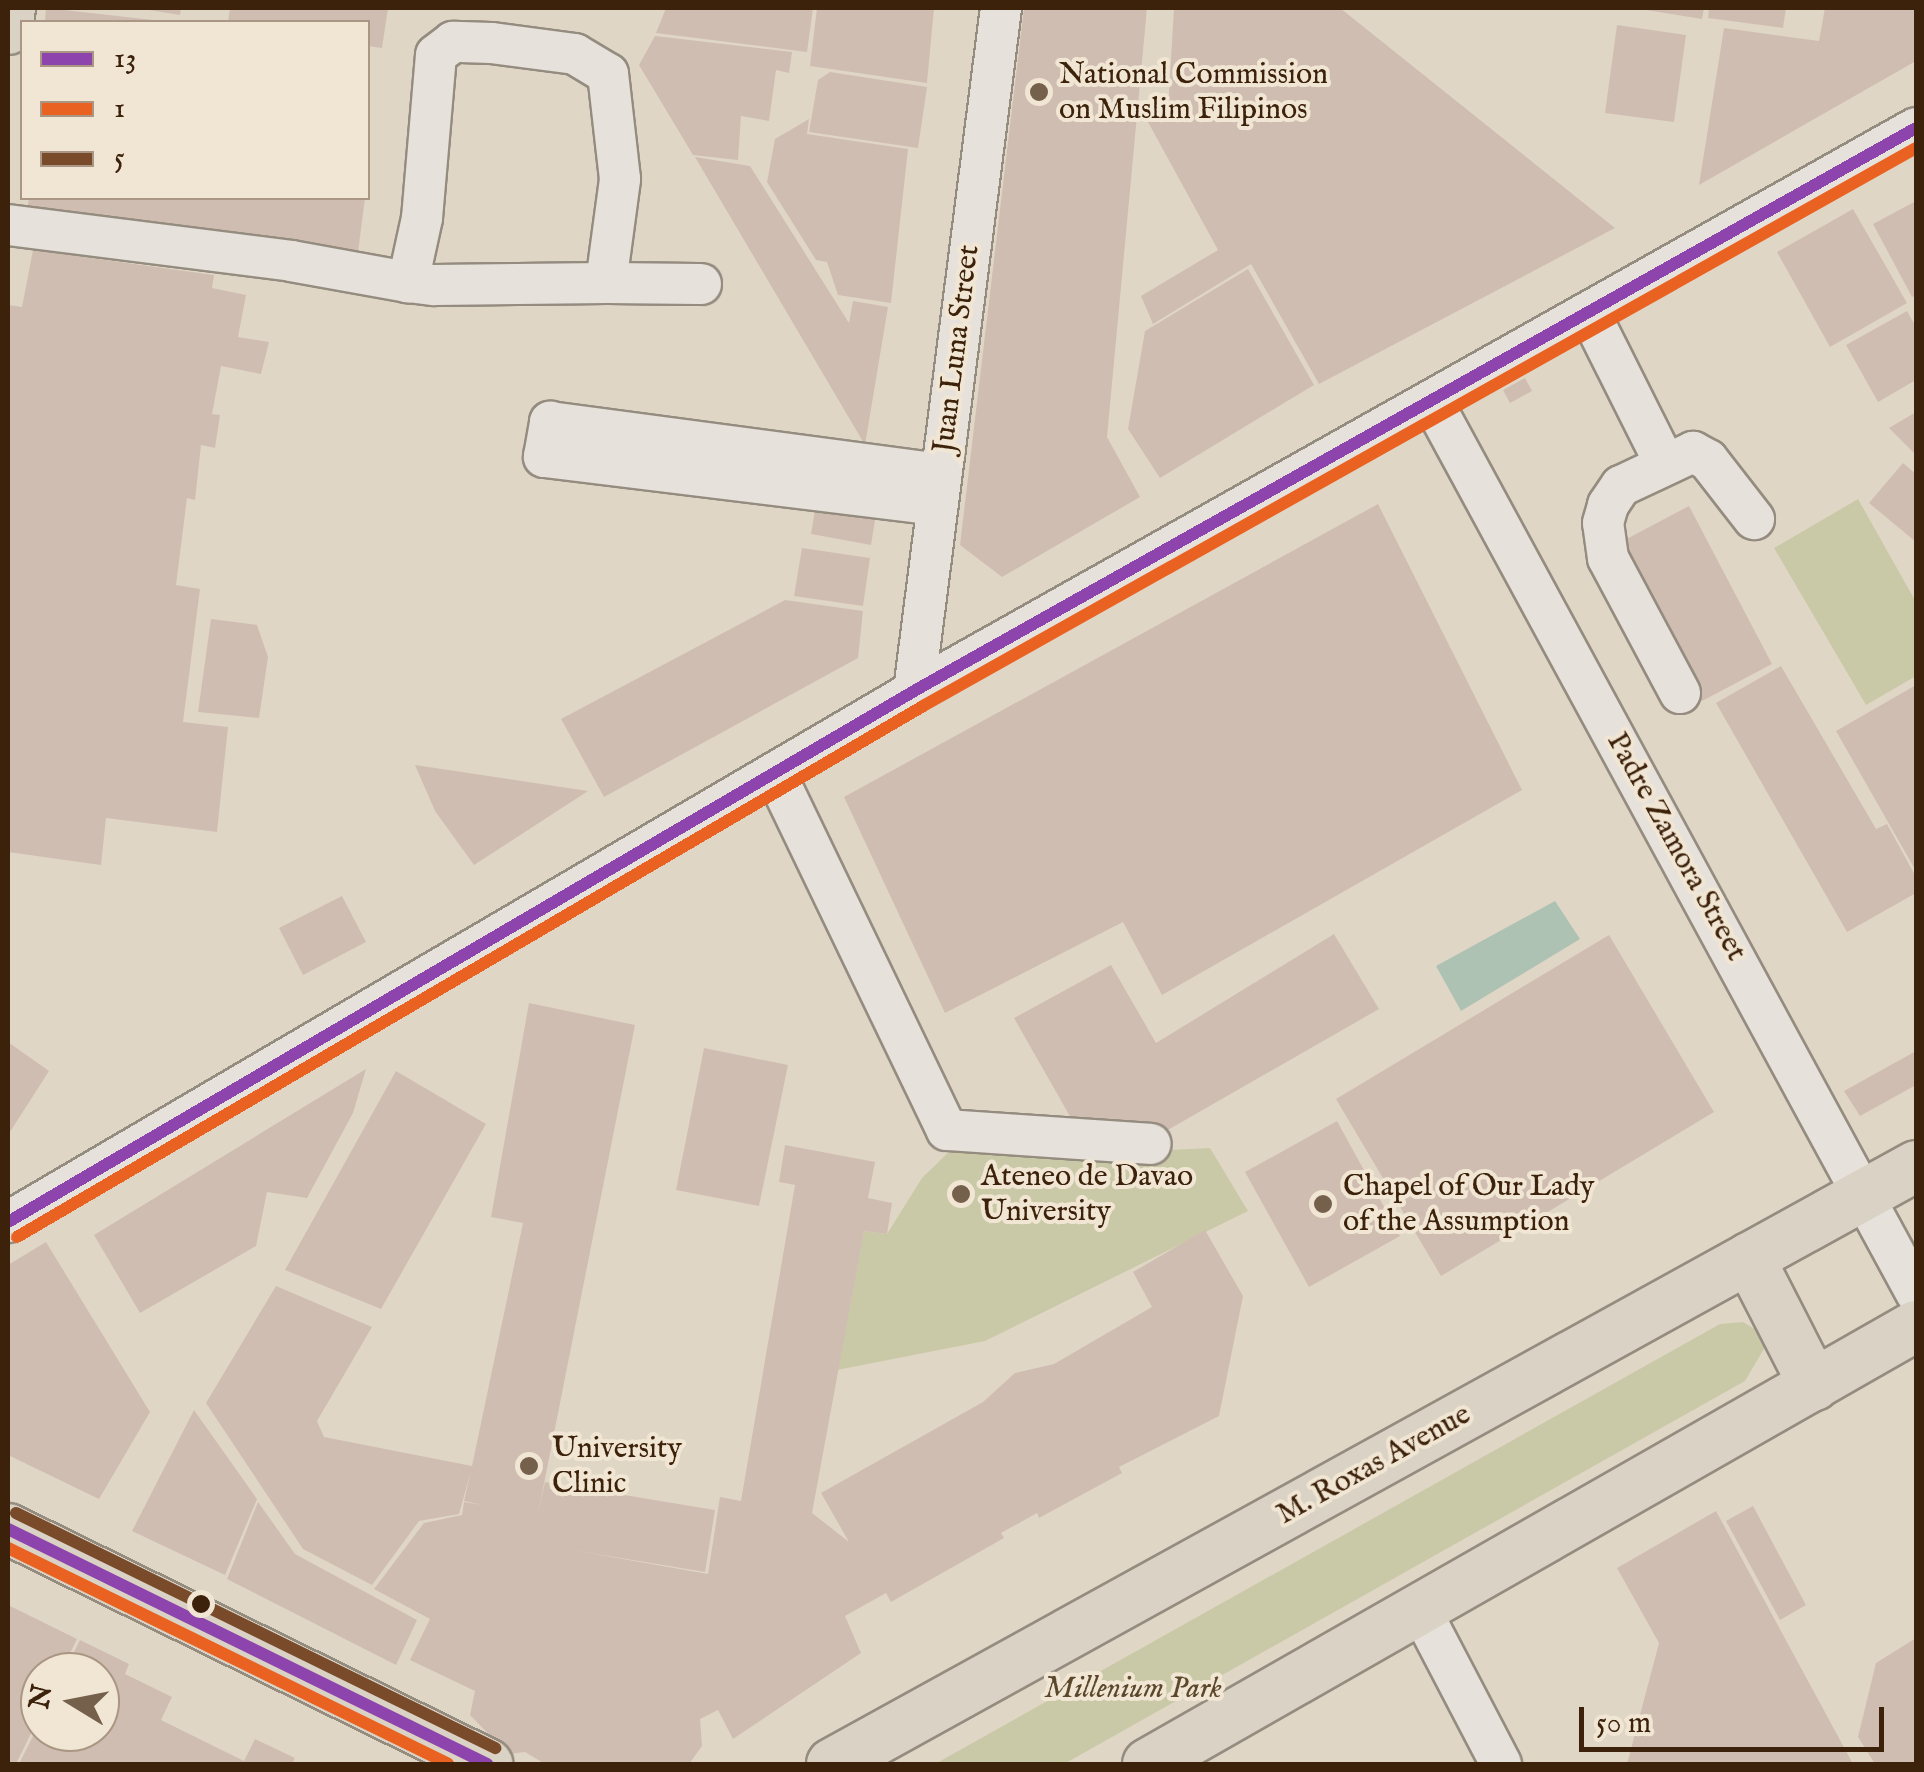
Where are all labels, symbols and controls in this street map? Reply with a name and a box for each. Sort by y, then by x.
legend [20,20,370,200]
text: 13 [114,40,136,78]
place label: National Commission on Muslim Filipinos [1059,57,1328,128]
marker: National Commission on Muslim Filipinos [1028,81,1050,103]
text: 1 [114,90,125,128]
text: 5 [114,140,125,178]
street label: Juan Luna Street [926,243,988,455]
street label: Padre Zamora Street [1598,726,1754,968]
place label: Ateneo de Davao University [981,1159,1193,1230]
place label: Chapel of Our Lady of the Assumption [1343,1169,1595,1240]
marker: Ateneo de Davao University [950,1183,972,1205]
marker: Chapel of Our Lady of the Assumption [1312,1193,1334,1215]
street label: M. Roxas Avenue [1271,1397,1477,1533]
place label: University Clinic [552,1431,682,1502]
marker: University Clinic [516,1453,542,1479]
unlabelled marker [191,1594,211,1614]
north arrow [20,1652,120,1752]
park label: Millenium Park [1044,1671,1222,1707]
text: N [23,1682,61,1712]
scale bar [1584,1687,1889,1749]
text: 50 m [1596,1705,1651,1743]

